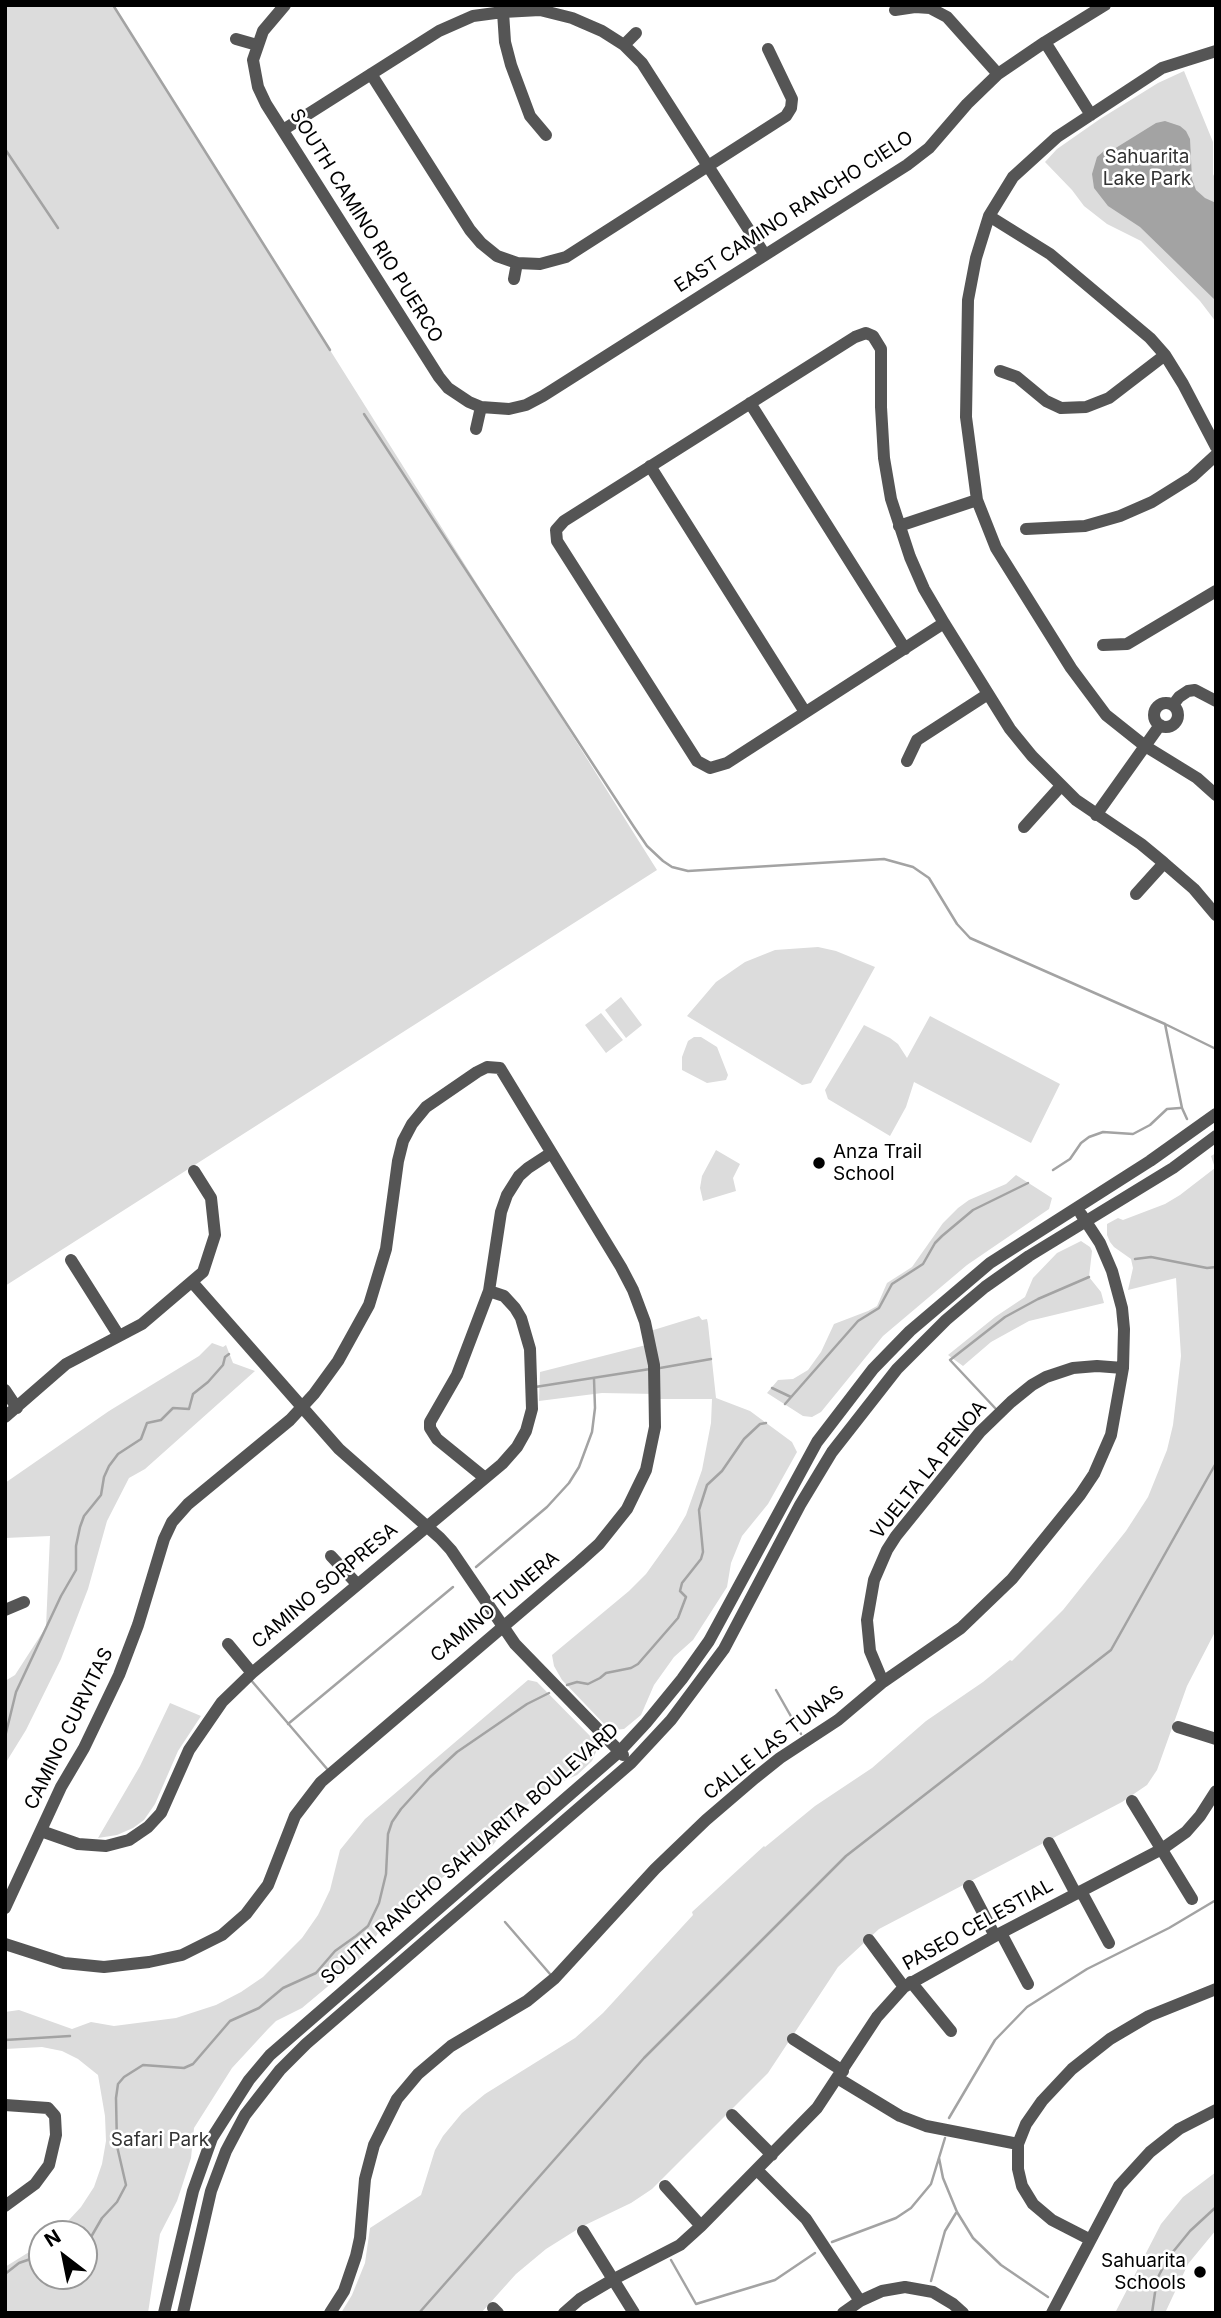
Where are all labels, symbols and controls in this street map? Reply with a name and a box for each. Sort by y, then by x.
street label: SOUTH CAMINO RIO PUERCO [284,105,448,347]
street label: EAST CAMINO RANCHO CIELO [670,126,918,298]
park label: Sahuarita Lake Park [1103,146,1191,190]
place label: Anza Trail School [833,1141,922,1185]
marker: Anza Trail School [811,1155,827,1171]
street label: VUELTA LA PENOA [866,1396,992,1544]
street label: CAMINO SORPRESA [248,1518,402,1654]
street label: CAMINO TUNERA [426,1547,564,1667]
street label: CAMINO CURVITAS [20,1644,118,1814]
street label: CALLE LAS TUNAS [699,1681,849,1805]
street label: SOUTH RANCHO SAHUARITA BOULEVARD [317,1718,623,1990]
street label: PASEO CELESTIAL [899,1874,1057,1976]
park label: Safari Park [111,2129,209,2151]
north arrow [28,2220,98,2290]
text: N [40,2225,65,2252]
place label: Sahuarita Schools [1101,2250,1186,2294]
marker: Sahuarita Schools [1192,2264,1208,2280]

